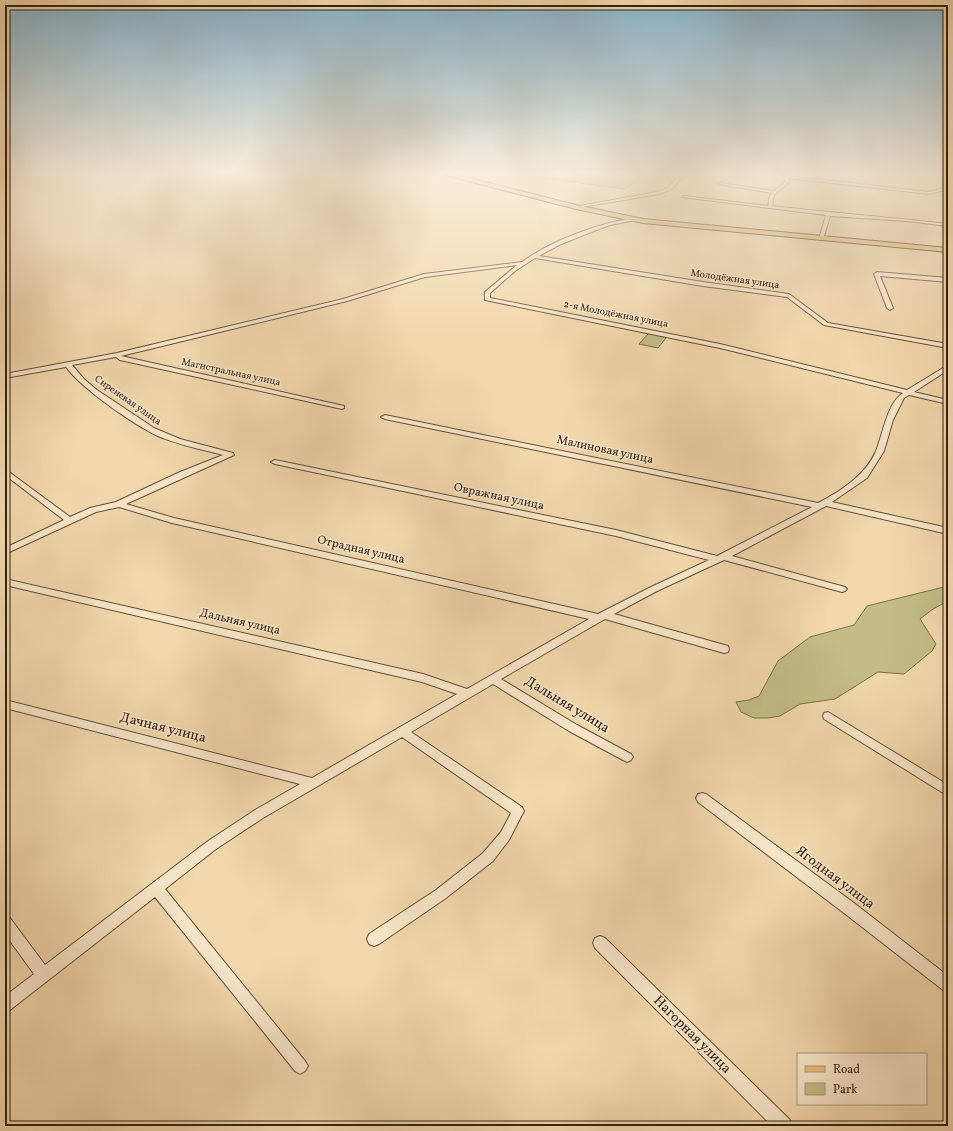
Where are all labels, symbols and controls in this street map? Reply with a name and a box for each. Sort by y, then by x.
street label: Молодёжная улица [690,266,780,292]
street label: 2-я Молодёжная улица [563,297,669,331]
street label: Магистральная улица [180,355,282,389]
street label: Сиреневая улица [92,372,164,428]
street label: Малиновая улица [555,432,655,468]
street label: Овражная улица [452,480,546,514]
street label: Отрадная улица [316,532,406,568]
street label: Дальняя улица [198,605,282,639]
street label: Дальняя улица [521,672,613,738]
street label: Дачная улица [118,708,208,748]
street label: Ягодная улица [792,842,878,914]
street label: Нагорная улица [649,992,735,1078]
legend [797,1053,927,1105]
text: Road [833,1062,860,1078]
text: Park [833,1082,858,1098]

